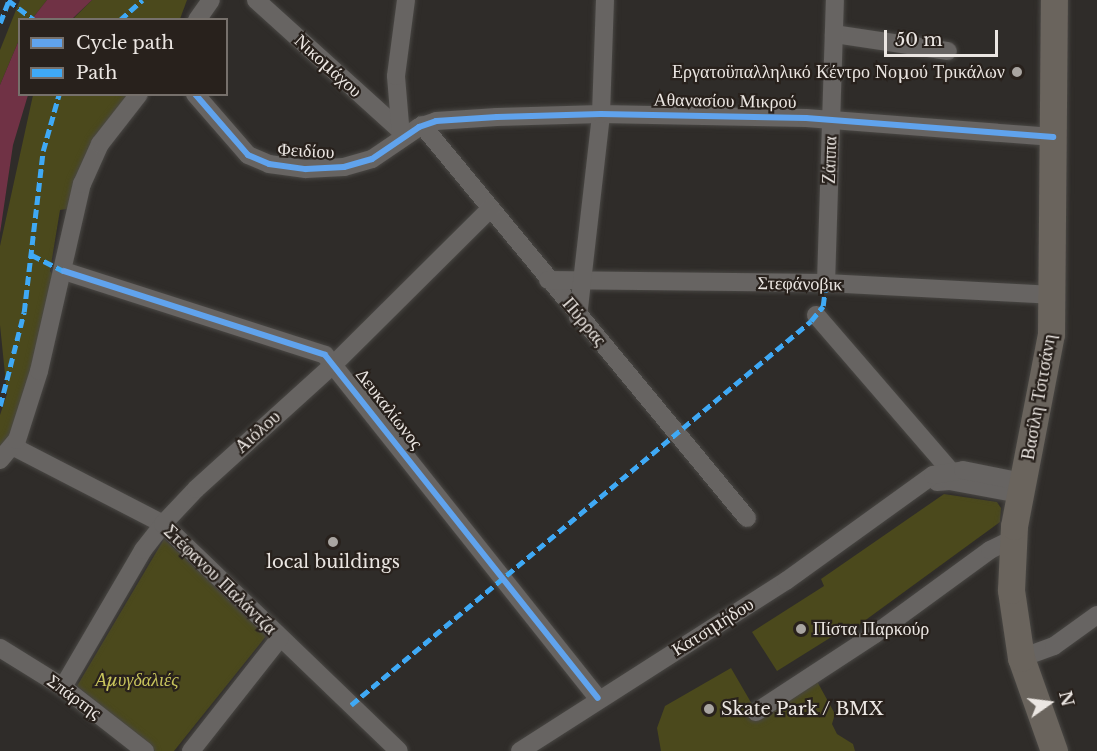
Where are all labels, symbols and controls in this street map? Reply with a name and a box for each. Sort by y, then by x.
legend [18,18,228,96]
scale bar [887,18,1001,56]
text: 50 m [895,29,943,51]
street label: Νικομάχου [290,30,366,102]
text: Cycle path [76,32,174,54]
place label: Εργατοϋπαλληλικό Κέντρο Νομού Τρικάλων [672,61,1005,83]
text: Path [76,62,117,84]
marker: Εργατοϋπαλληλικό Κέντρο Νομού Τρικάλων [1010,65,1024,79]
street label: Αθανασίου Μικρού [653,89,797,113]
street label: Ζάππα [818,136,842,184]
street label: Φειδίου [277,139,335,163]
street label: Στεφάνοβικ [757,272,843,296]
street label: Πύρρας [558,293,610,351]
street label: Βασίλη Τσιτσάνη [1017,332,1061,462]
street label: Δευκαλίωνος [351,364,427,454]
street label: Αιόλου [231,406,285,458]
street label: Στέφανου Παλάντζα [159,521,281,639]
marker: local buildings [326,535,340,549]
place label: local buildings [266,551,400,573]
street label: Κατσιμήδου [668,593,758,661]
place label: Πίστα Παρκούρ [813,618,929,640]
marker: Πίστα Παρκούρ [794,622,808,636]
park label: Αμυγδαλιές [96,669,178,691]
street label: Σπάρτης [43,670,105,724]
north arrow [1019,673,1079,733]
text: N [1055,689,1078,708]
place label: Skate Park / BMX [721,698,884,720]
marker: Skate Park / BMX [702,702,716,716]

